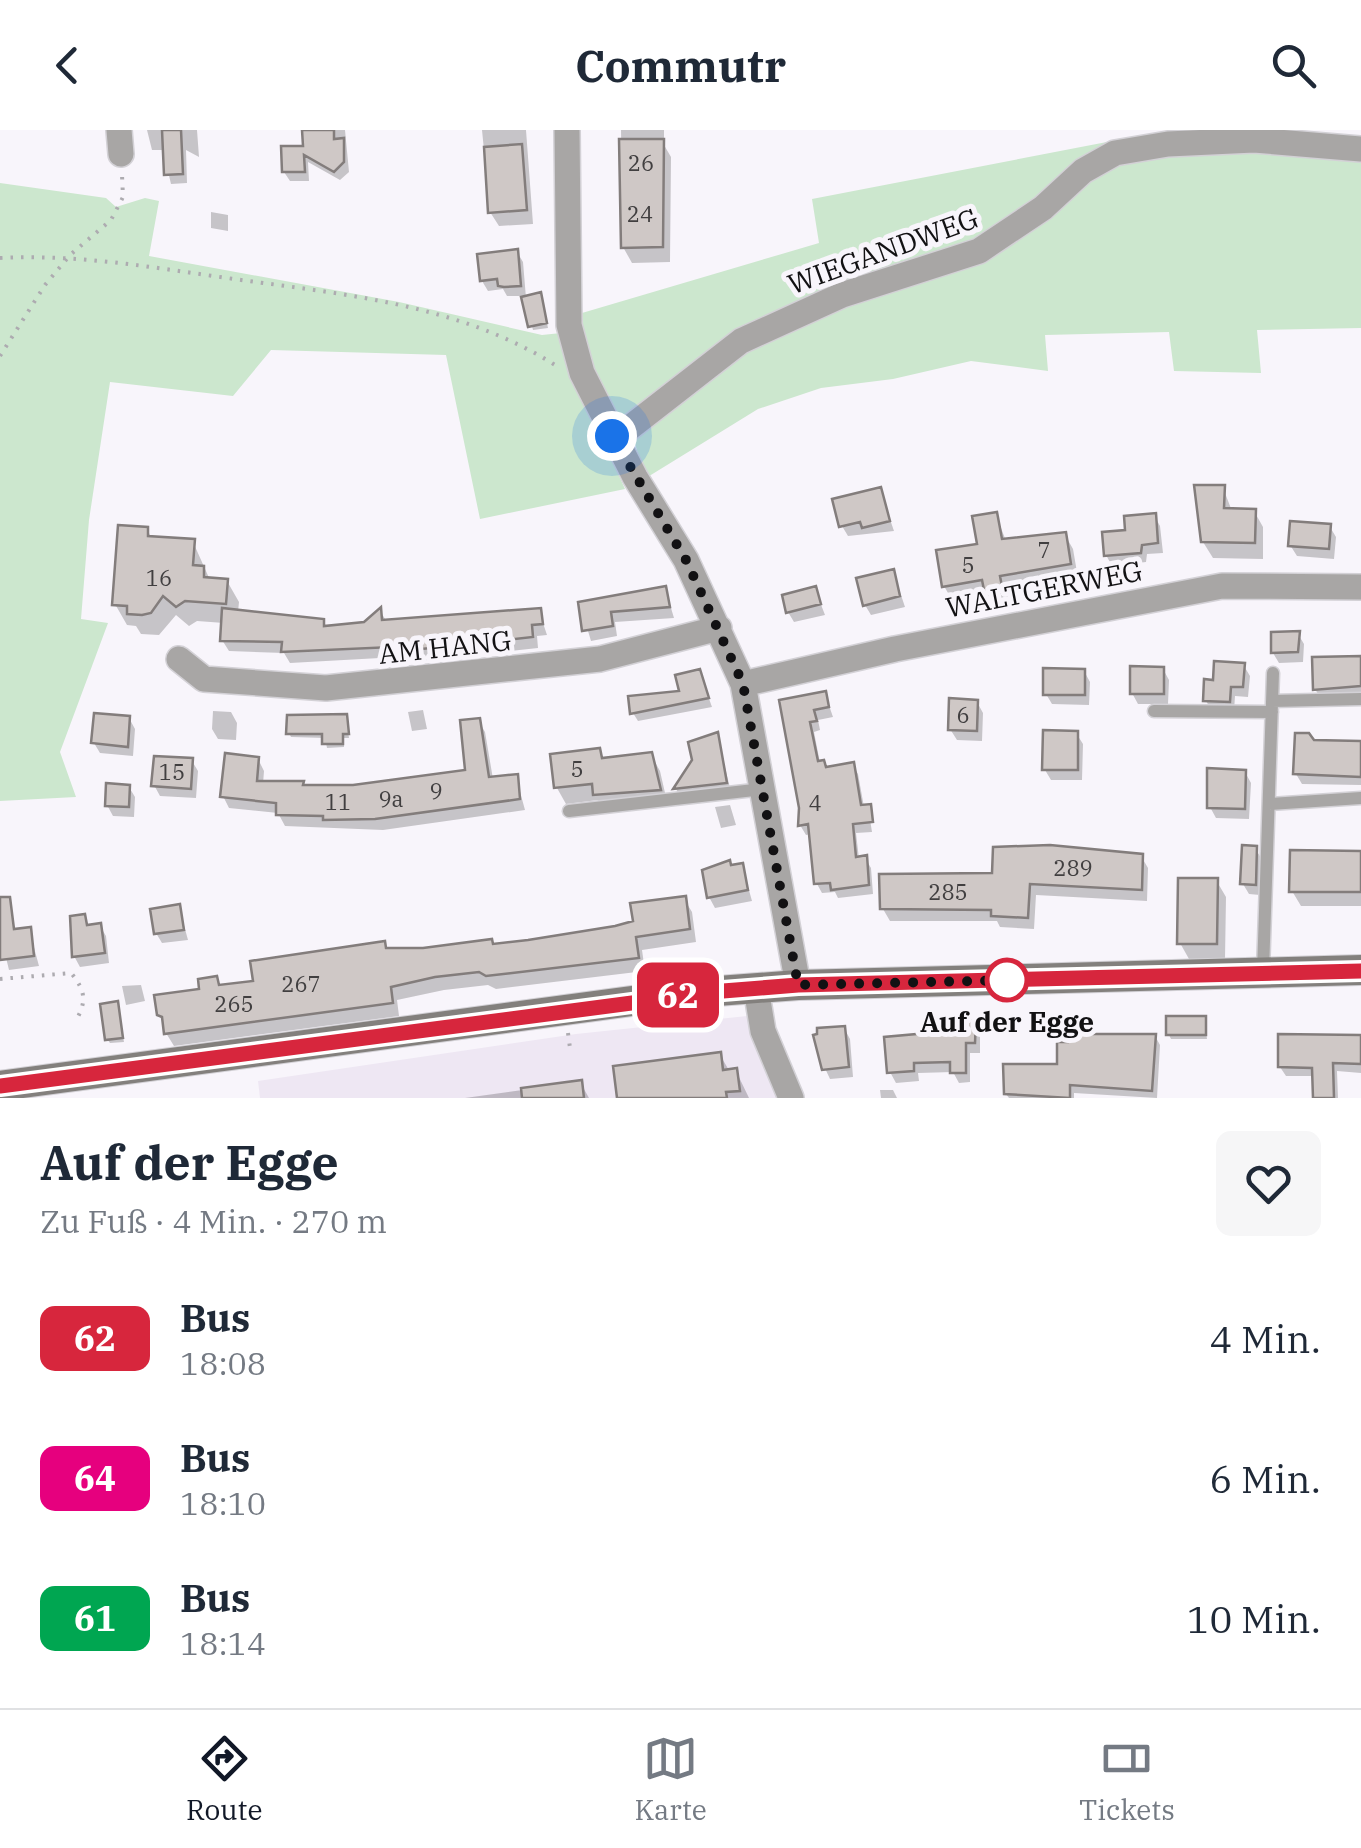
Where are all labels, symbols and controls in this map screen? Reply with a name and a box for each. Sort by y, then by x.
text: Commutr [575,36,786,94]
icon: back [40,38,95,93]
icon: search [1266,38,1321,93]
house number: 26 [628,148,654,177]
house number: 24 [627,199,653,228]
street label: WIEGANDWEG [782,199,983,302]
your location [587,411,637,461]
house number: 7 [1037,535,1051,564]
house number: 5 [961,550,975,579]
street label: WALTGERWEG [942,551,1145,626]
house number: 16 [146,563,172,592]
street label: AM HANG [377,621,513,672]
house number: 6 [956,700,970,729]
house number: 5 [570,754,584,783]
house number: 15 [159,757,185,786]
house number: 9 [429,776,443,805]
house number: 9a [378,784,404,813]
house number: 11 [325,787,351,816]
house number: 4 [808,788,822,817]
house number: 289 [1053,853,1093,882]
house number: 285 [928,877,968,906]
marker: Auf der Egge [986,959,1028,1001]
line badge: 62 [633,962,723,1028]
house number: 267 [281,969,321,998]
text: 62 [657,972,699,1018]
house number: 265 [214,989,254,1018]
place label: Auf der Egge [920,1003,1094,1040]
text: Auf der Egge [40,1131,339,1193]
button: heart [1216,1131,1321,1236]
text: Zu Fuß · 4 Min. · 270 m [40,1200,387,1242]
text: Bus [180,1293,250,1342]
text: 4 Min. [1209,1314,1321,1363]
text: 62 [74,1315,116,1361]
text: 18:08 [180,1342,266,1384]
text: Bus [180,1433,250,1482]
text: 6 Min. [1209,1454,1321,1503]
text: 64 [74,1455,116,1501]
text: 18:10 [180,1482,266,1524]
text: Bus [180,1573,250,1622]
text: 10 Min. [1187,1594,1321,1643]
text: 61 [74,1595,116,1641]
text: 18:14 [180,1622,266,1664]
tab: Route [186,1731,262,1828]
tab: Karte [635,1731,707,1828]
tab: Tickets [1079,1731,1175,1828]

